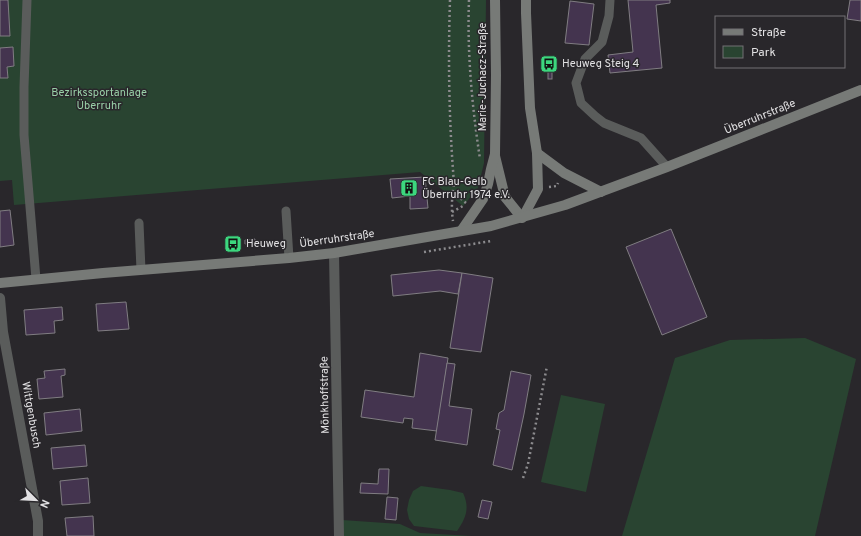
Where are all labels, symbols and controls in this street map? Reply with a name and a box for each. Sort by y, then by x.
legend [715,16,845,68]
street label: Marie-Juchacz-Straße [476,23,490,131]
text: Straße [751,25,786,41]
text: Park [751,45,776,61]
bus stop icon: Heuweg Steig 4 [539,54,559,74]
place label: Heuweg Steig 4 [562,57,640,71]
park label: Bezirkssportanlage Überruhr [51,86,147,113]
street label: Überruhrstraße [722,95,798,138]
place label: FC Blau-Gelb Überruhr 1974 e.V. [422,175,510,202]
building icon: FC Blau-Gelb Überruhr 1974 e.V. [399,178,419,198]
street label: Überruhrstraße [298,226,376,251]
bus stop icon: Heuweg [223,234,243,254]
place label: Heuweg [246,237,286,251]
street label: Mönkhoffstraße [317,356,333,434]
street label: Wittgenbusch [18,381,44,449]
north arrow [16,480,56,520]
text: N [36,497,52,510]

